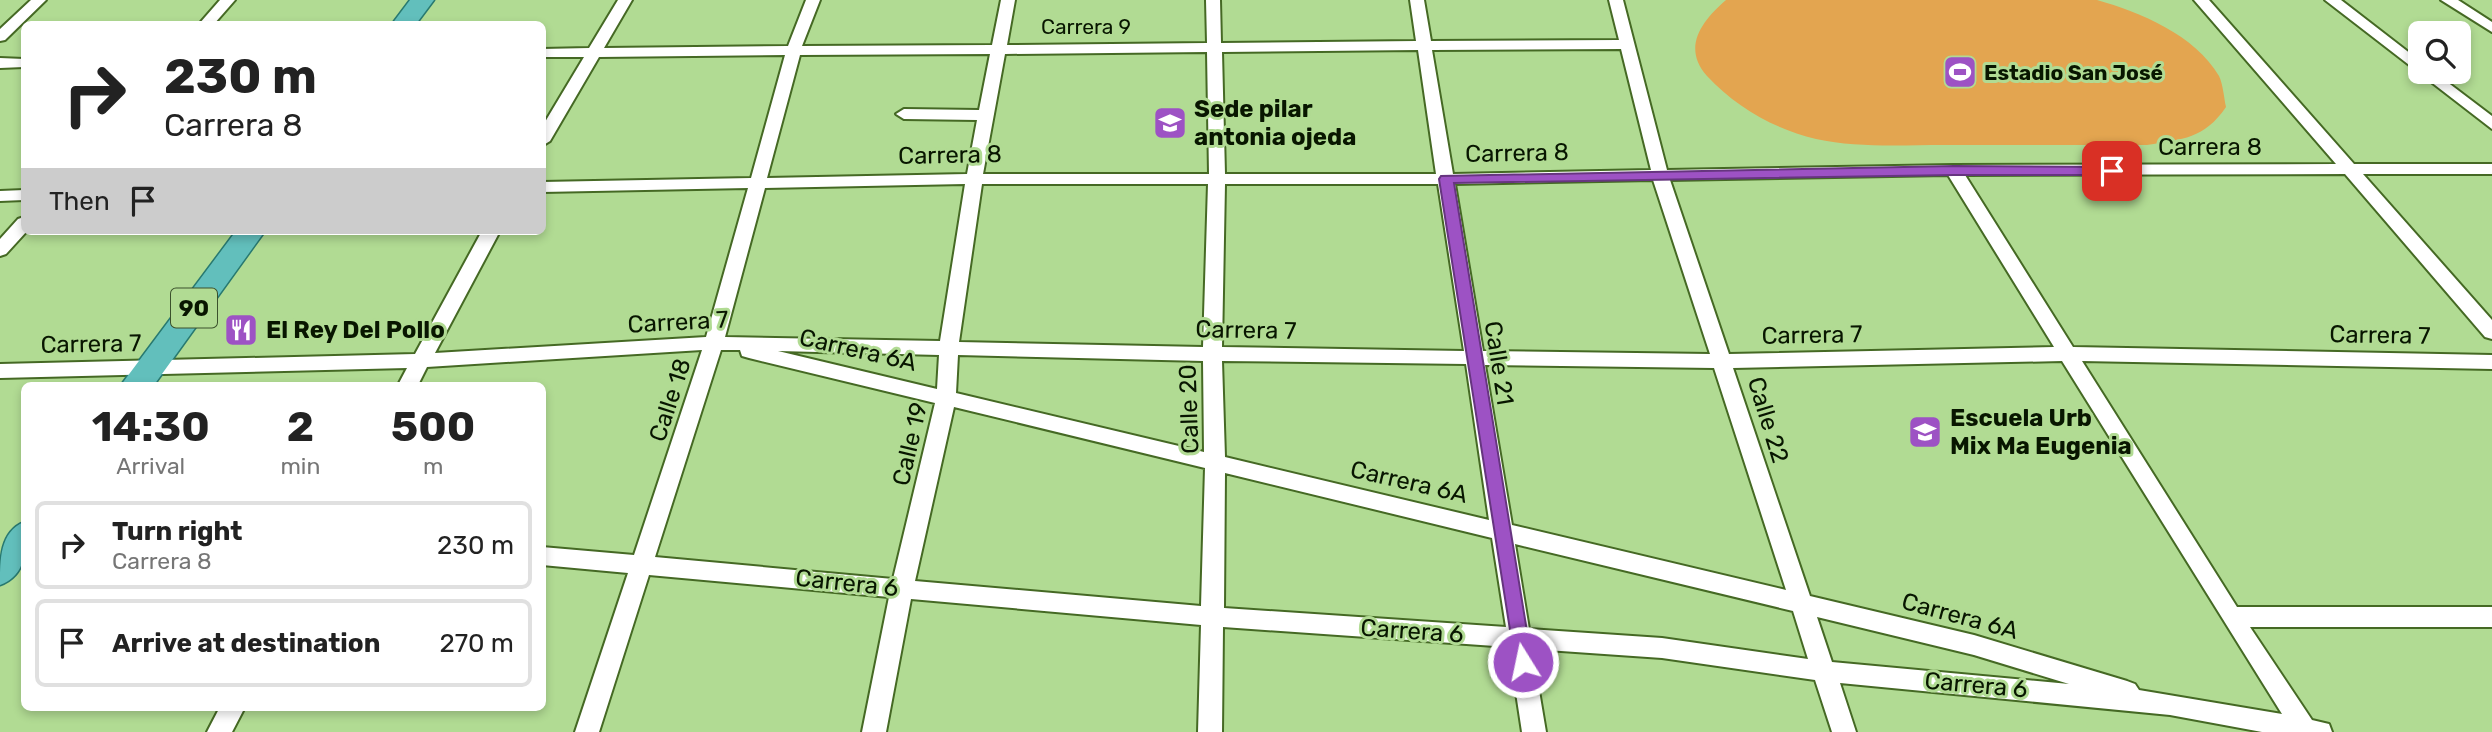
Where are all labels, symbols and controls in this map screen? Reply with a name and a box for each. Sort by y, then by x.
street label: Carrera 9 [1041,14,1131,39]
map controls [2408,21,2471,84]
button: search [2408,21,2471,84]
text: 230 m [164,47,317,105]
icon: right [49,49,140,140]
sports icon: Estadio San José [1941,53,1979,91]
place label: Estadio San José [1984,60,2163,85]
place label: Sede pilar antonia ojeda [1194,95,1356,151]
school or university icon: Sede pilar antonia ojeda [1151,104,1189,142]
text: Carrera 8 [164,106,303,144]
street label: Carrera 8 [2158,133,2262,161]
street label: Carrera 8 [1465,138,1569,168]
street label: Carrera 8 [898,140,1002,170]
pin [2082,141,2142,201]
icon: arrive [2093,152,2131,190]
icon: arrive [124,182,162,220]
text: Then [49,186,110,217]
road number: 90 [171,288,217,328]
street label: Carrera 7 [627,305,729,339]
restaurant icon: El Rey Del Pollo [222,311,260,349]
street label: Carrera 7 [1195,315,1297,345]
place label: El Rey Del Pollo [266,316,445,344]
street label: Calle 21 [1479,319,1519,407]
street label: Carrera 7 [1761,320,1863,350]
street label: Carrera 7 [2329,320,2431,350]
street label: Carrera 6A [797,323,919,377]
street label: Carrera 7 [40,329,142,359]
street label: Calle 18 [643,355,697,445]
street label: Calle 20 [1173,364,1205,454]
street label: Calle 22 [1742,374,1794,466]
street label: Calle 19 [887,400,933,488]
text: 14:30 [92,402,210,452]
text: 2 [287,402,314,452]
text: 500 [391,402,475,452]
place label: Escuela Urb Mix Ma Eugenia [1950,404,2132,460]
school or university icon: Escuela Urb Mix Ma Eugenia [1906,413,1944,451]
text: Arrival [116,452,185,480]
text: min [280,452,320,480]
text: m [423,452,443,480]
street label: Carrera 6A [1348,455,1470,509]
text: Turn right [112,516,242,547]
icon: right [53,526,91,564]
text: 230 m [437,530,514,561]
text: Carrera 8 [112,547,212,575]
street label: Carrera 6 [794,564,900,602]
street label: Carrera 6A [1899,587,2021,645]
street label: Carrera 6 [1360,613,1464,649]
icon: arrive [53,624,91,662]
position arrow [1486,625,1560,699]
text: Arrive at destination [112,628,380,659]
text: 270 m [439,628,514,659]
street label: Carrera 6 [1923,667,2029,703]

